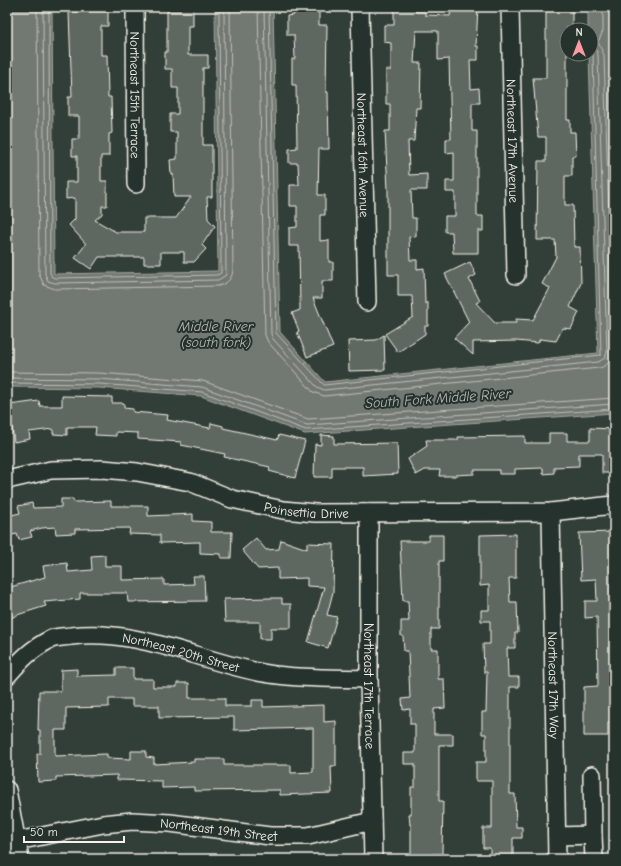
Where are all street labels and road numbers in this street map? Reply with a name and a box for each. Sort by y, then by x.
street label: Northeast 15th Terrace [127,31,143,159]
street label: Northeast 17th Avenue [504,79,521,204]
street label: Northeast 16th Avenue [354,92,372,218]
street label: Poinsettia Drive [262,499,349,521]
street label: Northeast 17th Terrace [361,623,378,750]
street label: Northeast 20th Street [121,630,242,676]
street label: Northeast 17th Way [545,631,562,739]
street label: Northeast 19th Street [160,815,278,844]

